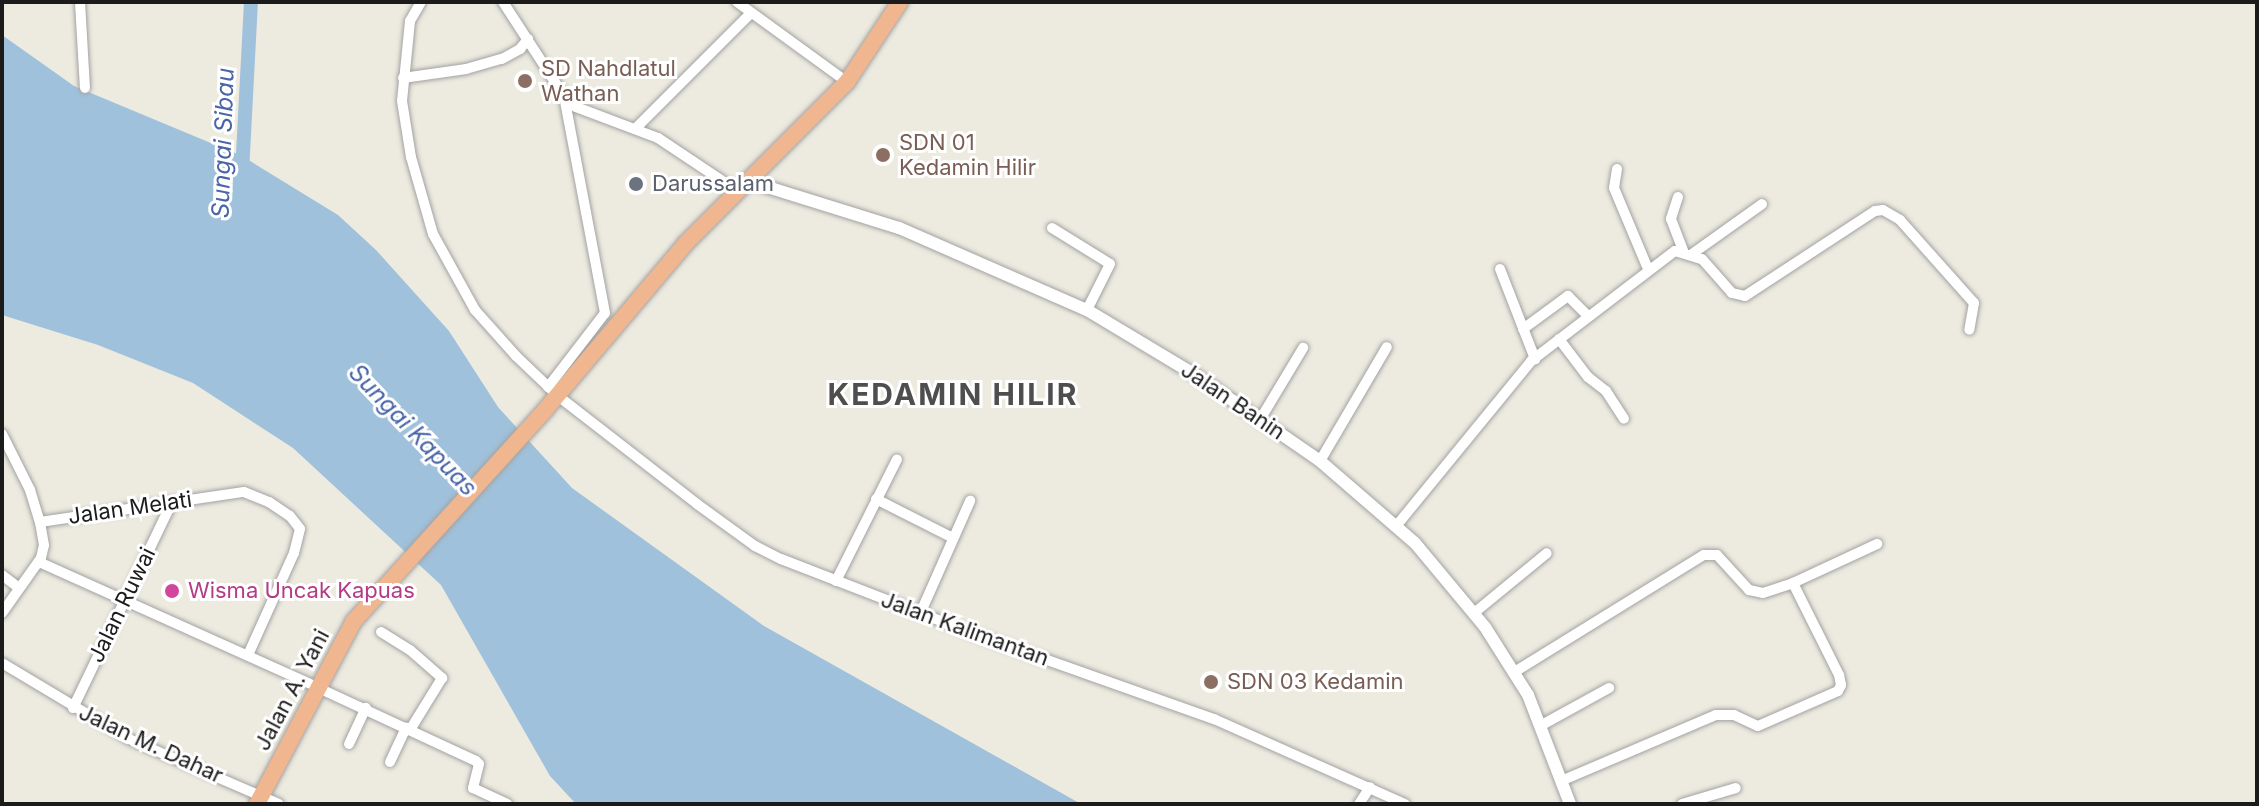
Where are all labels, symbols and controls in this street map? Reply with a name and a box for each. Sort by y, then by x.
place label: SD Nahdlatul Wathan [541,55,676,106]
water label: Sungai Sibau [206,67,240,219]
marker: SD Nahdlatul Wathan [516,72,534,90]
place label: SDN 01 Kedamin Hilir [899,129,1036,180]
marker: SDN 01 Kedamin Hilir [874,146,892,164]
place label: Darussalam [652,171,774,197]
marker: Darussalam [627,175,645,193]
street label: Jalan Banin [1176,357,1290,445]
water label: Sungai Kapuas [343,358,483,502]
district label: KEDAMIN HILIR [828,376,1078,412]
street label: Jalan Melati [66,486,194,530]
street label: Jalan Ruwai [83,543,161,667]
place label: Wisma Uncak Kapuas [188,578,415,604]
marker: Wisma Uncak Kapuas [163,582,181,600]
street label: Jalan Kalimantan [877,586,1053,672]
street label: Jalan A. Yani [249,625,335,755]
place label: SDN 03 Kedamin [1227,669,1404,695]
marker: SDN 03 Kedamin [1202,673,1220,691]
street label: Jalan M. Dahar [75,699,227,789]

